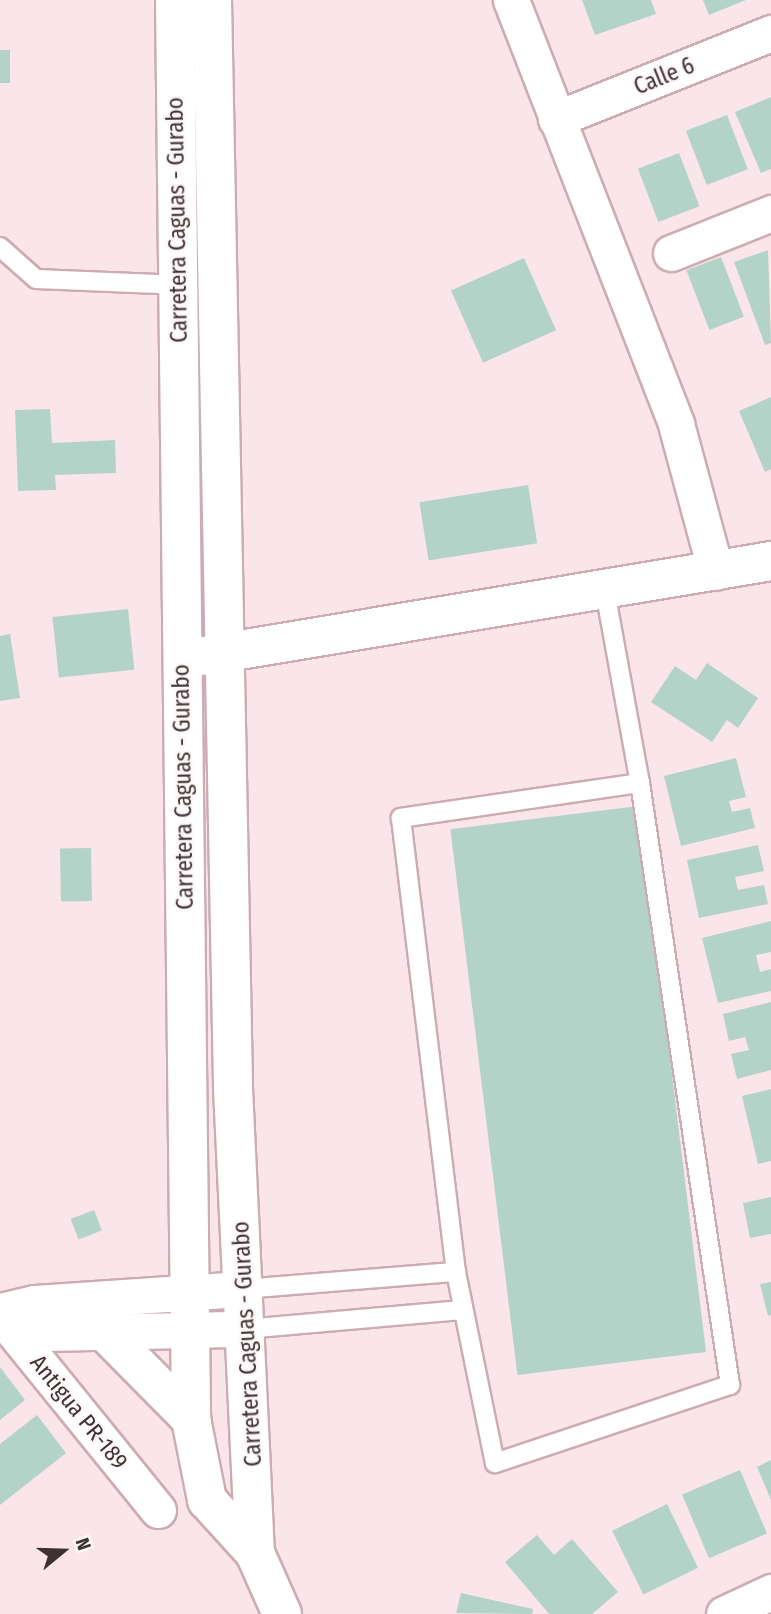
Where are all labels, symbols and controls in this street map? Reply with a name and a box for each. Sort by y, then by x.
street label: Calle 6 [630,51,698,101]
street label: Carretera Caguas - Gurabo [161,97,193,343]
street label: Carretera Caguas - Gurabo [167,664,199,910]
street label: Carretera Caguas - Gurabo [227,1221,267,1467]
street label: Antigua PR-189 [25,1349,133,1475]
north arrow [28,1516,98,1586]
text: N [71,1535,96,1553]

